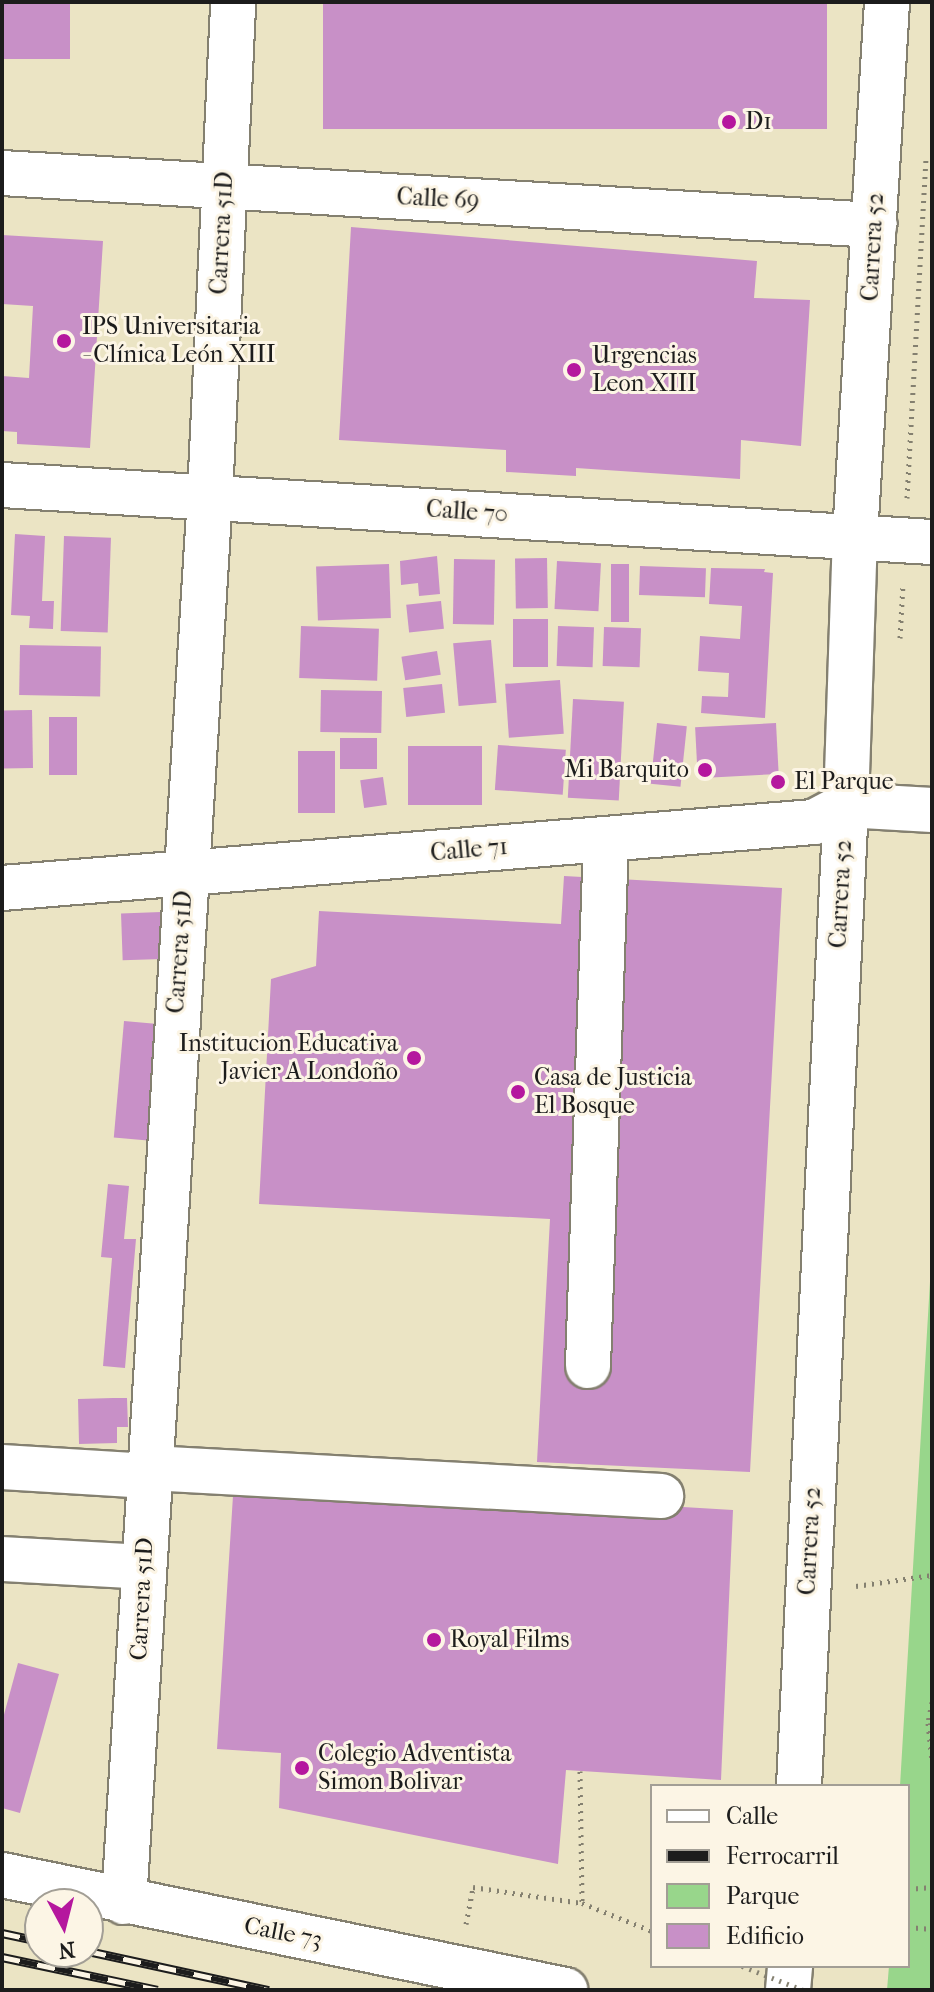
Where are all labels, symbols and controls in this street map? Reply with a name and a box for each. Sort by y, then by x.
place label: D1 [745,108,772,136]
marker: D1 [720,113,738,131]
street label: Carrera 51D [204,171,240,295]
street label: Calle 69 [396,182,480,216]
street label: Carrera 52 [856,192,890,302]
place label: IPS Universitaria - Clínica León XIII [82,313,275,369]
marker: IPS Universitaria - Clínica León XIII [53,330,75,352]
place label: Urgencias Leon XIII [592,342,697,398]
marker: Urgencias Leon XIII [563,359,585,381]
street label: Calle 70 [425,495,509,529]
place label: Mi Barquito [564,756,689,784]
marker: Mi Barquito [696,761,714,779]
place label: El Parque [794,768,894,796]
marker: El Parque [769,773,787,791]
street label: Calle 71 [429,832,509,868]
street label: Carrera 52 [824,839,858,949]
street label: Carrera 51D [161,890,199,1014]
place label: Institucion Educativa Javier A Londoño [179,1030,398,1086]
marker: Institucion Educativa Javier A Londoño [405,1049,423,1067]
place label: Casa de Justicia El Bosque [534,1064,692,1120]
marker: Casa de Justicia El Bosque [509,1083,527,1101]
street label: Carrera 52 [793,1486,827,1596]
street label: Carrera 51D [124,1537,160,1661]
place label: Royal Films [450,1626,569,1654]
marker: Royal Films [425,1631,443,1649]
place label: Colegio Adventista Simon Bolivar [318,1740,511,1796]
marker: Colegio Adventista Simon Bolivar [293,1759,311,1777]
legend [650,1784,910,1968]
text: Calle [726,1802,778,1830]
text: Ferrocarril [726,1842,839,1870]
text: Parque [726,1882,799,1910]
north arrow [24,1888,104,1968]
street label: Calle 73 [242,1911,324,1955]
text: Edificio [726,1922,804,1950]
text: N [57,1936,77,1964]

